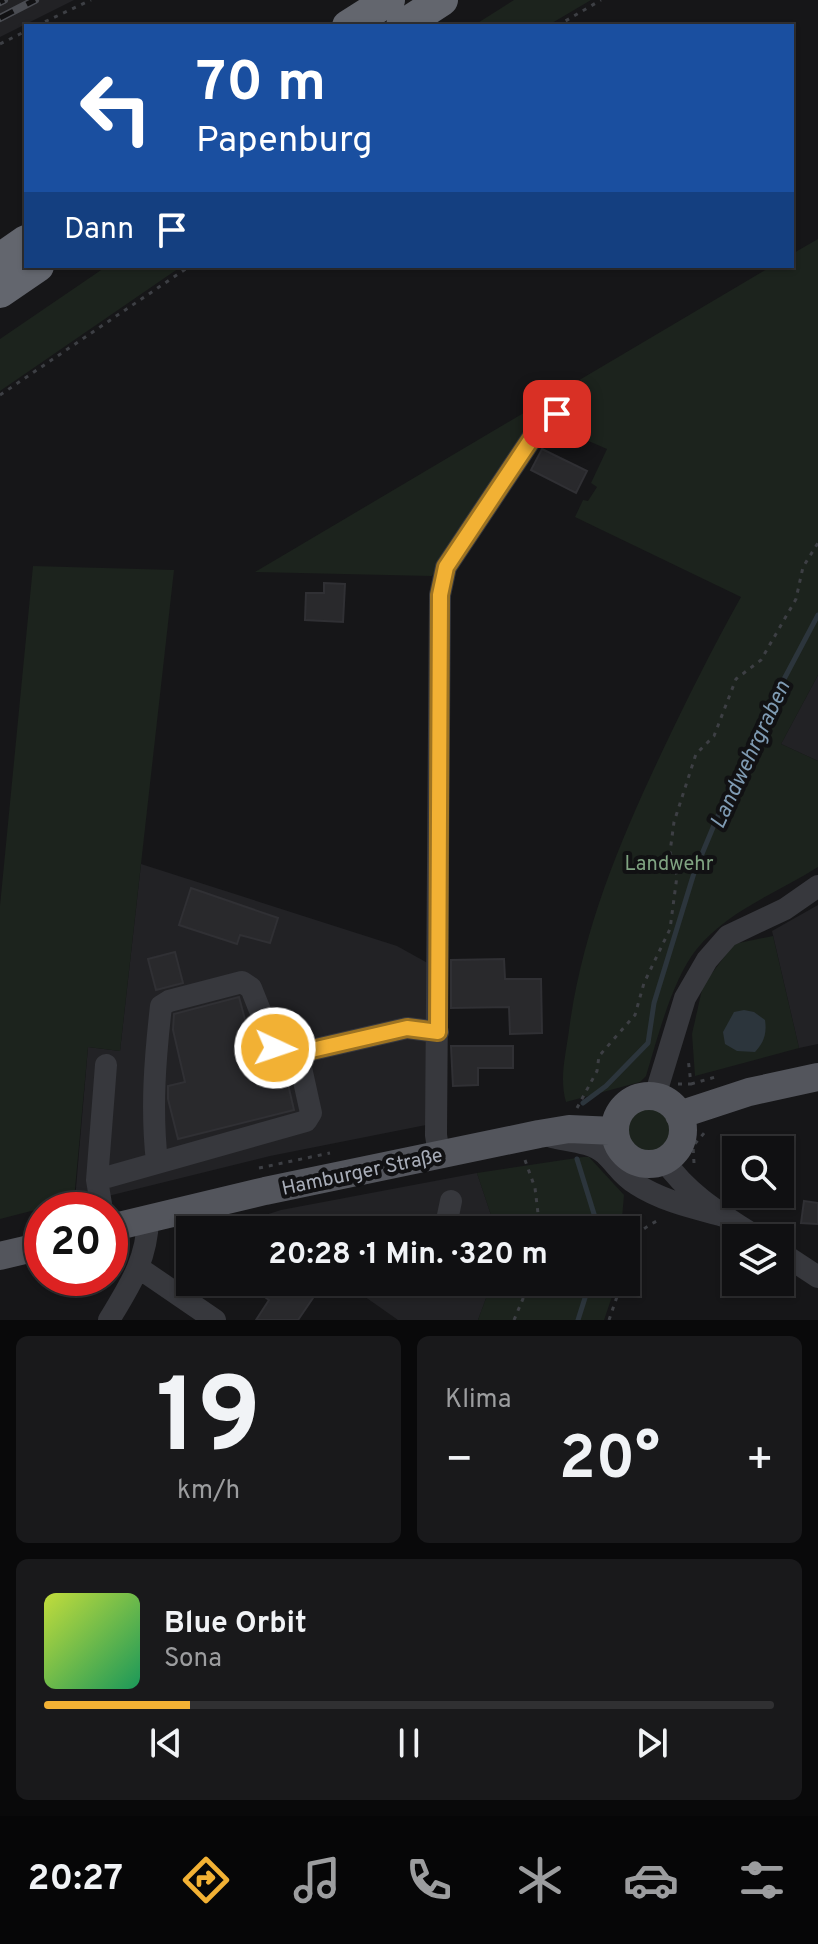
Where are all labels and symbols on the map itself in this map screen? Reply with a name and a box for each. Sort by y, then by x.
pin [523,380,591,448]
water label: Landwehrgraben [705,677,797,833]
park label: Landwehr [625,852,714,878]
position arrow [233,1006,317,1090]
street label: Hamburger Straße [280,1143,445,1203]
speed limit sign: 20 [24,1192,128,1296]

